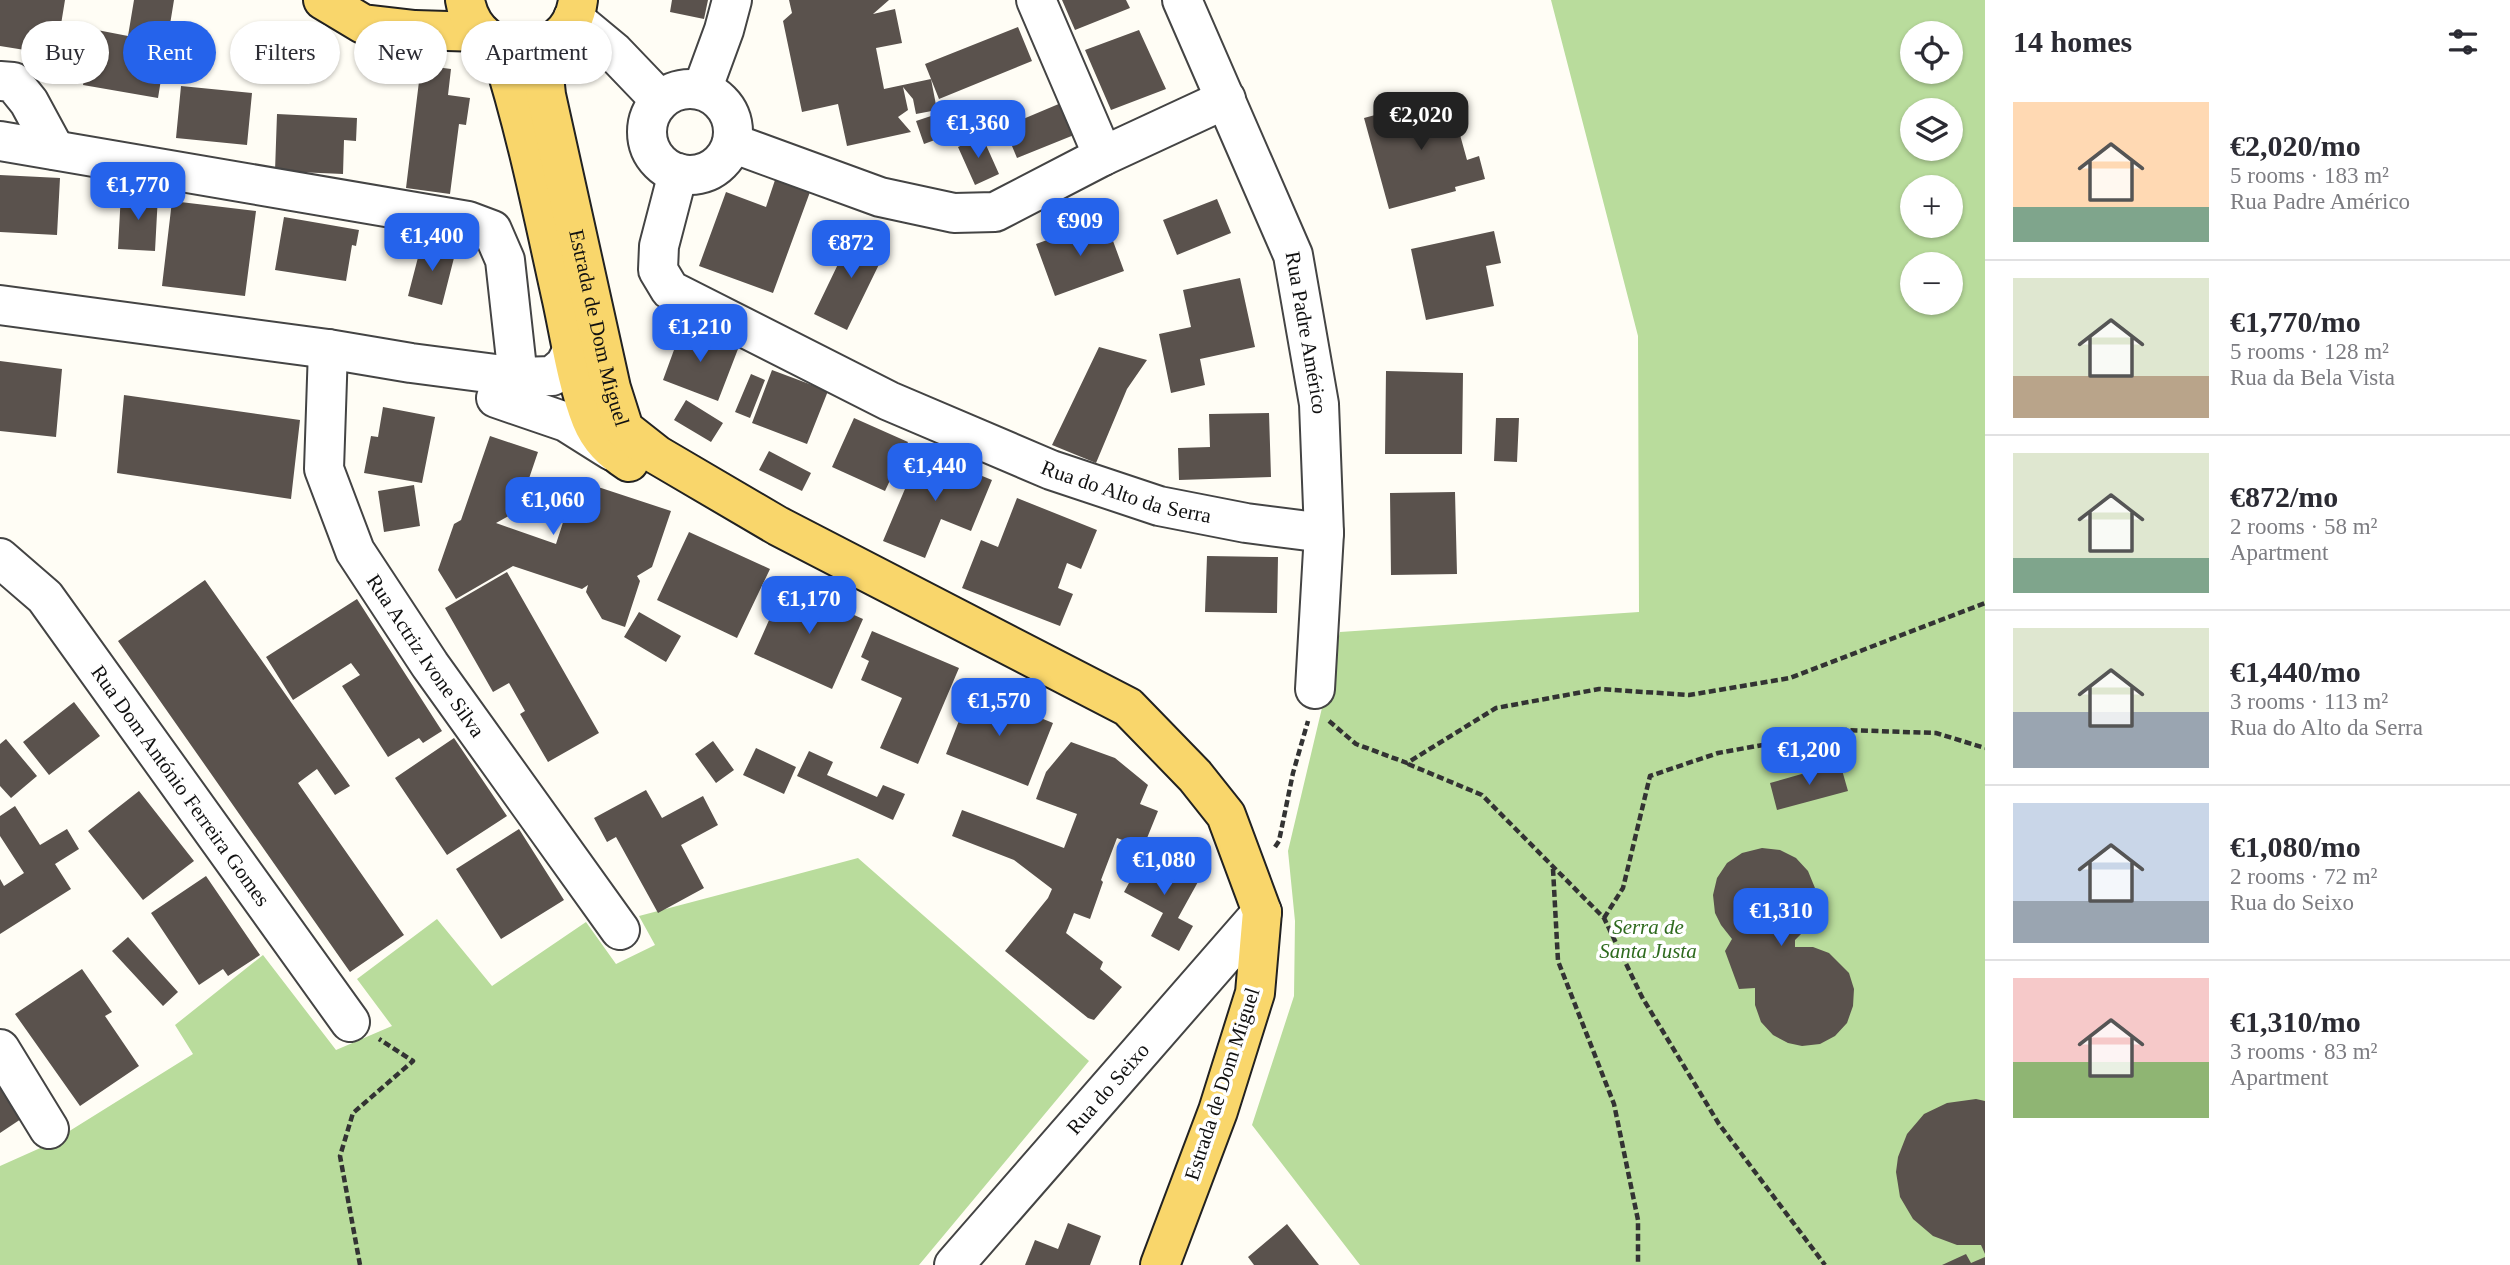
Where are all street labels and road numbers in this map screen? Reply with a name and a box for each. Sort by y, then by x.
street label: Estrada de Dom Miguel [564,227,634,429]
street label: Rua Padre Américo [1281,250,1331,414]
street label: Rua do Alto da Serra [1038,455,1214,528]
street label: Rua Actriz Ivone Silva [362,570,490,742]
street label: Rua Dom António Ferreira Gomes [86,661,275,911]
street label: Estrada de Dom Miguel [1179,984,1265,1183]
street label: Rua do Seixo [1062,1038,1154,1139]

